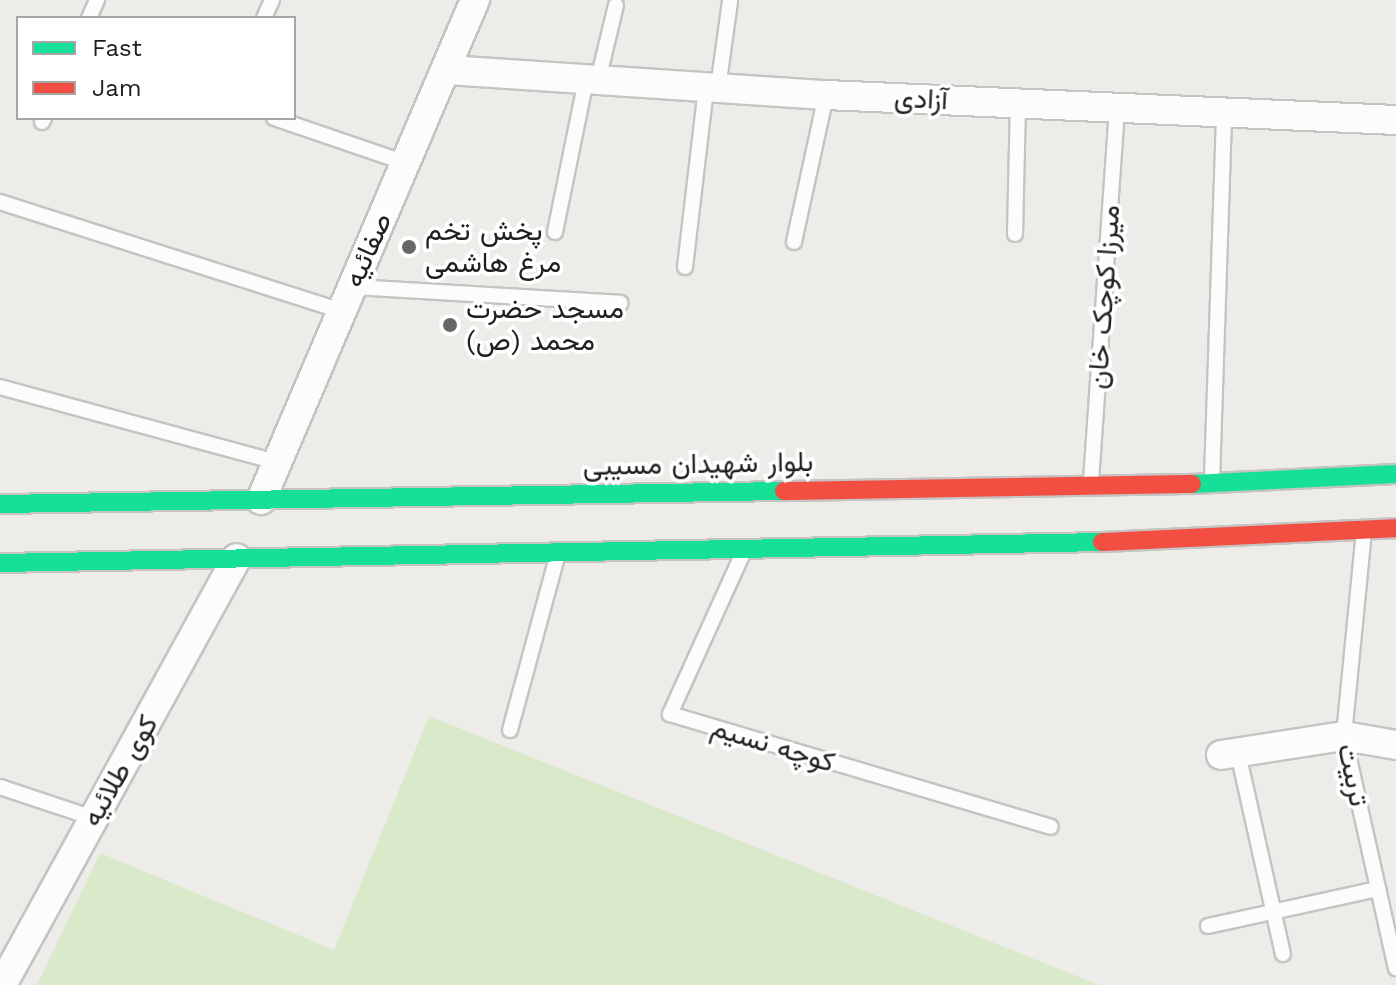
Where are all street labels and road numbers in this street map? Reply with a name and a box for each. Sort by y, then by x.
street label: آزادی [893,81,949,117]
street label: میرزا کوچک خان [1081,204,1127,390]
street label: صفائیه [337,208,399,292]
street label: بلوار شهیدان مسیبی [582,445,814,483]
street label: کوی طلائیه [75,710,165,832]
street label: کوچه نسیم [707,710,839,780]
street label: تربیت [1330,741,1376,809]

